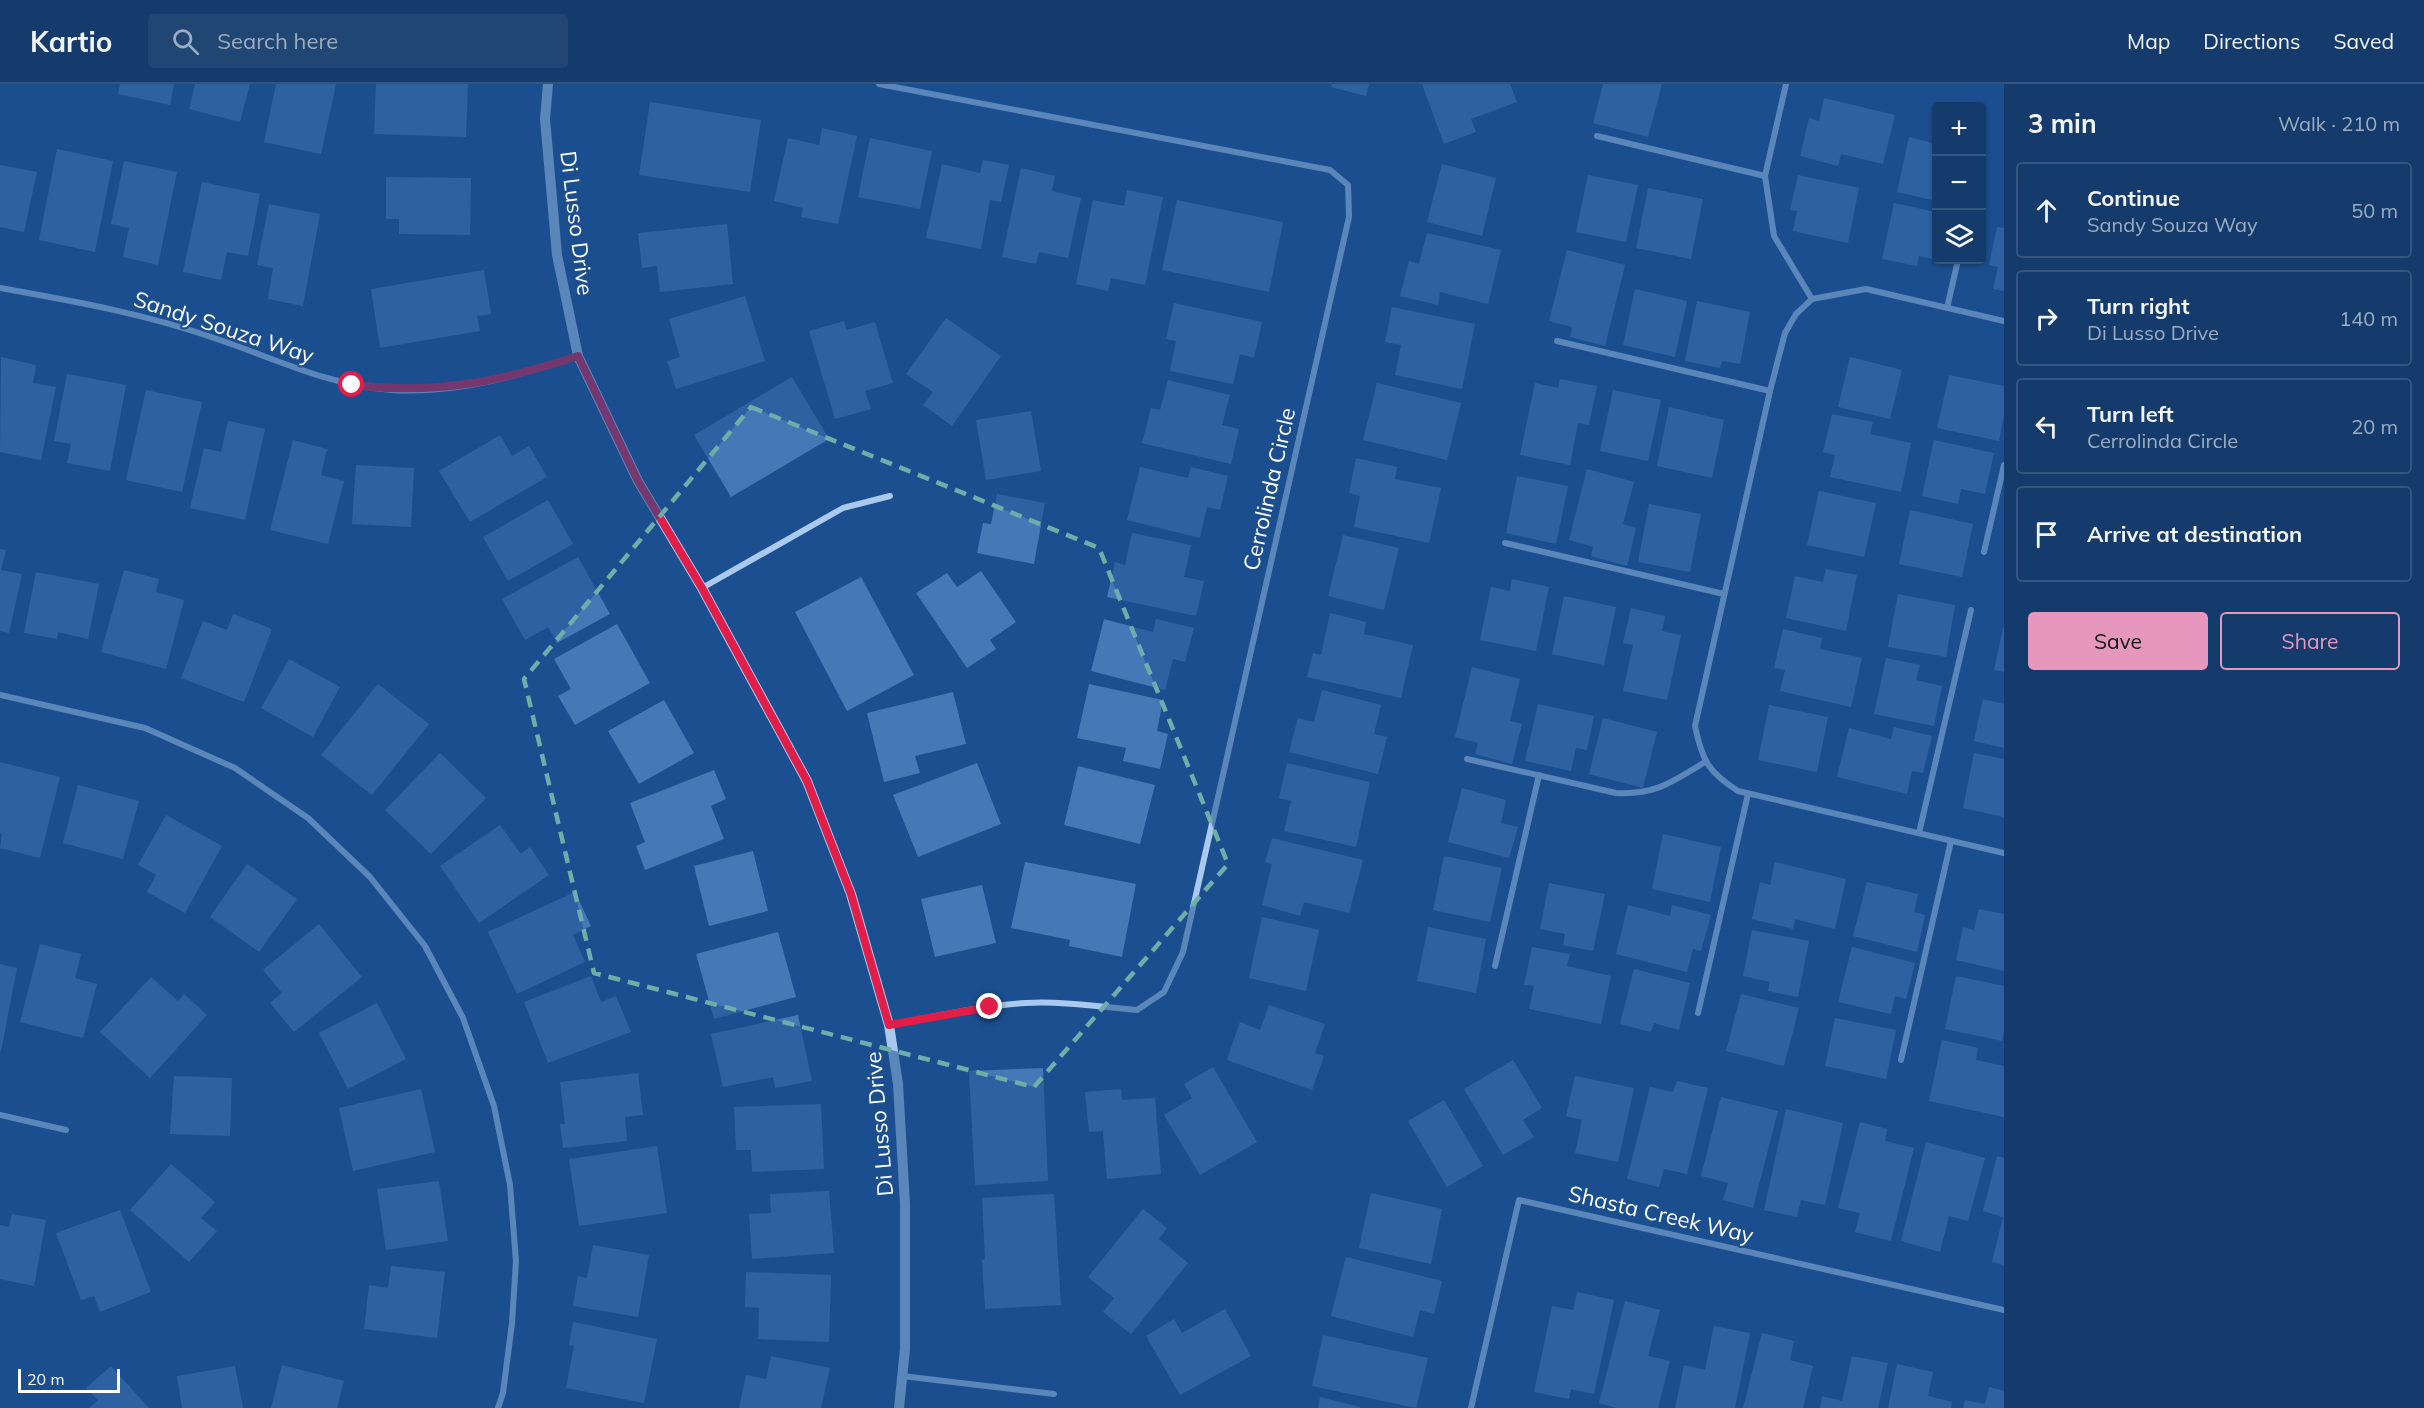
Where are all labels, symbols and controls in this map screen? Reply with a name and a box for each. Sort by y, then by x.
search box [148,14,568,68]
text: Kartio [30,24,112,59]
icon: search [169,25,202,58]
text: Search here [217,27,338,55]
text: Map [2127,28,2170,54]
text: Directions [2203,28,2300,54]
text: Saved [2333,28,2394,54]
map controls [1932,102,1986,264]
button: + [1932,102,1986,156]
text: 3 min [2028,107,2097,140]
text: Walk · 210 m [2278,111,2400,136]
street label: Di Lusso Drive [554,149,600,297]
button: − [1932,156,1986,210]
text: Continue [2087,184,2180,212]
icon: ahead [2030,194,2063,227]
text: 50 m [2351,198,2398,223]
button: layers [1932,210,1986,264]
text: Sandy Souza Way [2087,212,2258,237]
street label: Sandy Souza Way [130,285,318,369]
text: Turn right [2087,292,2190,320]
icon: right [2030,302,2063,335]
text: 140 m [2339,306,2398,331]
text: Di Lusso Drive [2087,320,2219,345]
route start [338,371,364,397]
text: Turn left [2087,400,2174,428]
street label: Cerrolinda Circle [1237,405,1301,573]
icon: left [2030,410,2063,443]
text: 20 m [2351,414,2398,439]
text: Cerrolinda Circle [2087,428,2238,453]
icon: arrive [2030,518,2063,551]
text: Arrive at destination [2087,520,2302,548]
button: Save [2028,612,2208,670]
button: Share [2220,612,2400,670]
route end [976,993,1002,1019]
street label: Di Lusso Drive [859,1050,899,1198]
street label: Shasta Creek Way [1566,1179,1757,1249]
scale bar [18,1366,120,1394]
text: 20 m [27,1369,64,1389]

